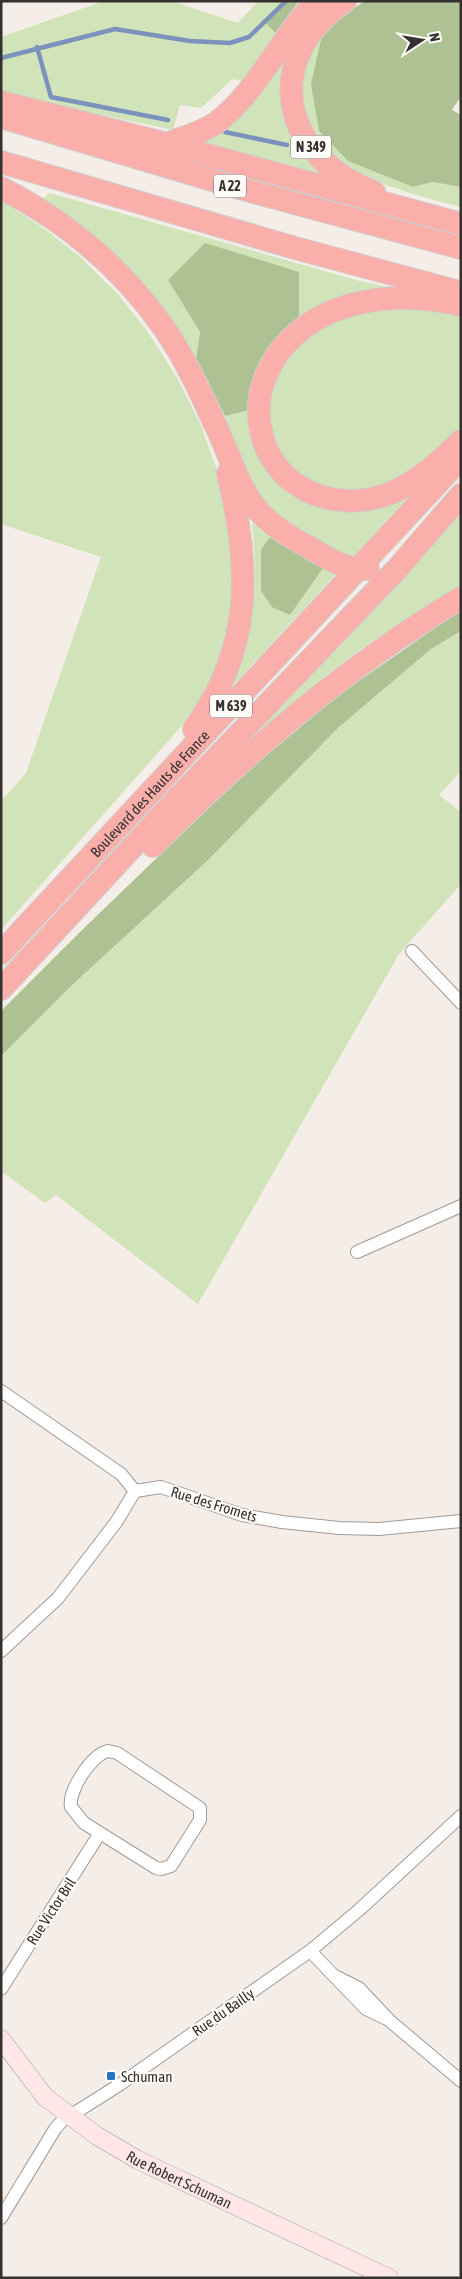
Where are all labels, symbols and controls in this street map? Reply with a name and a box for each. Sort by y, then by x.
north arrow [397,15,447,65]
text: N [426,32,443,43]
road number: N 349 [291,136,331,158]
road number: A 22 [214,175,246,198]
road number: M 639 [210,694,252,718]
street label: Boulevard des Hauts de France [86,726,213,860]
street label: Rue des Fromets [169,1483,259,1525]
street label: Rue Victor Bril [23,1874,79,1948]
street label: Rue du Bailly [189,1985,257,2039]
place label: Schuman [121,2068,172,2085]
marker: Schuman [105,2070,117,2082]
street label: Rue Robert Schuman [124,2147,235,2211]

